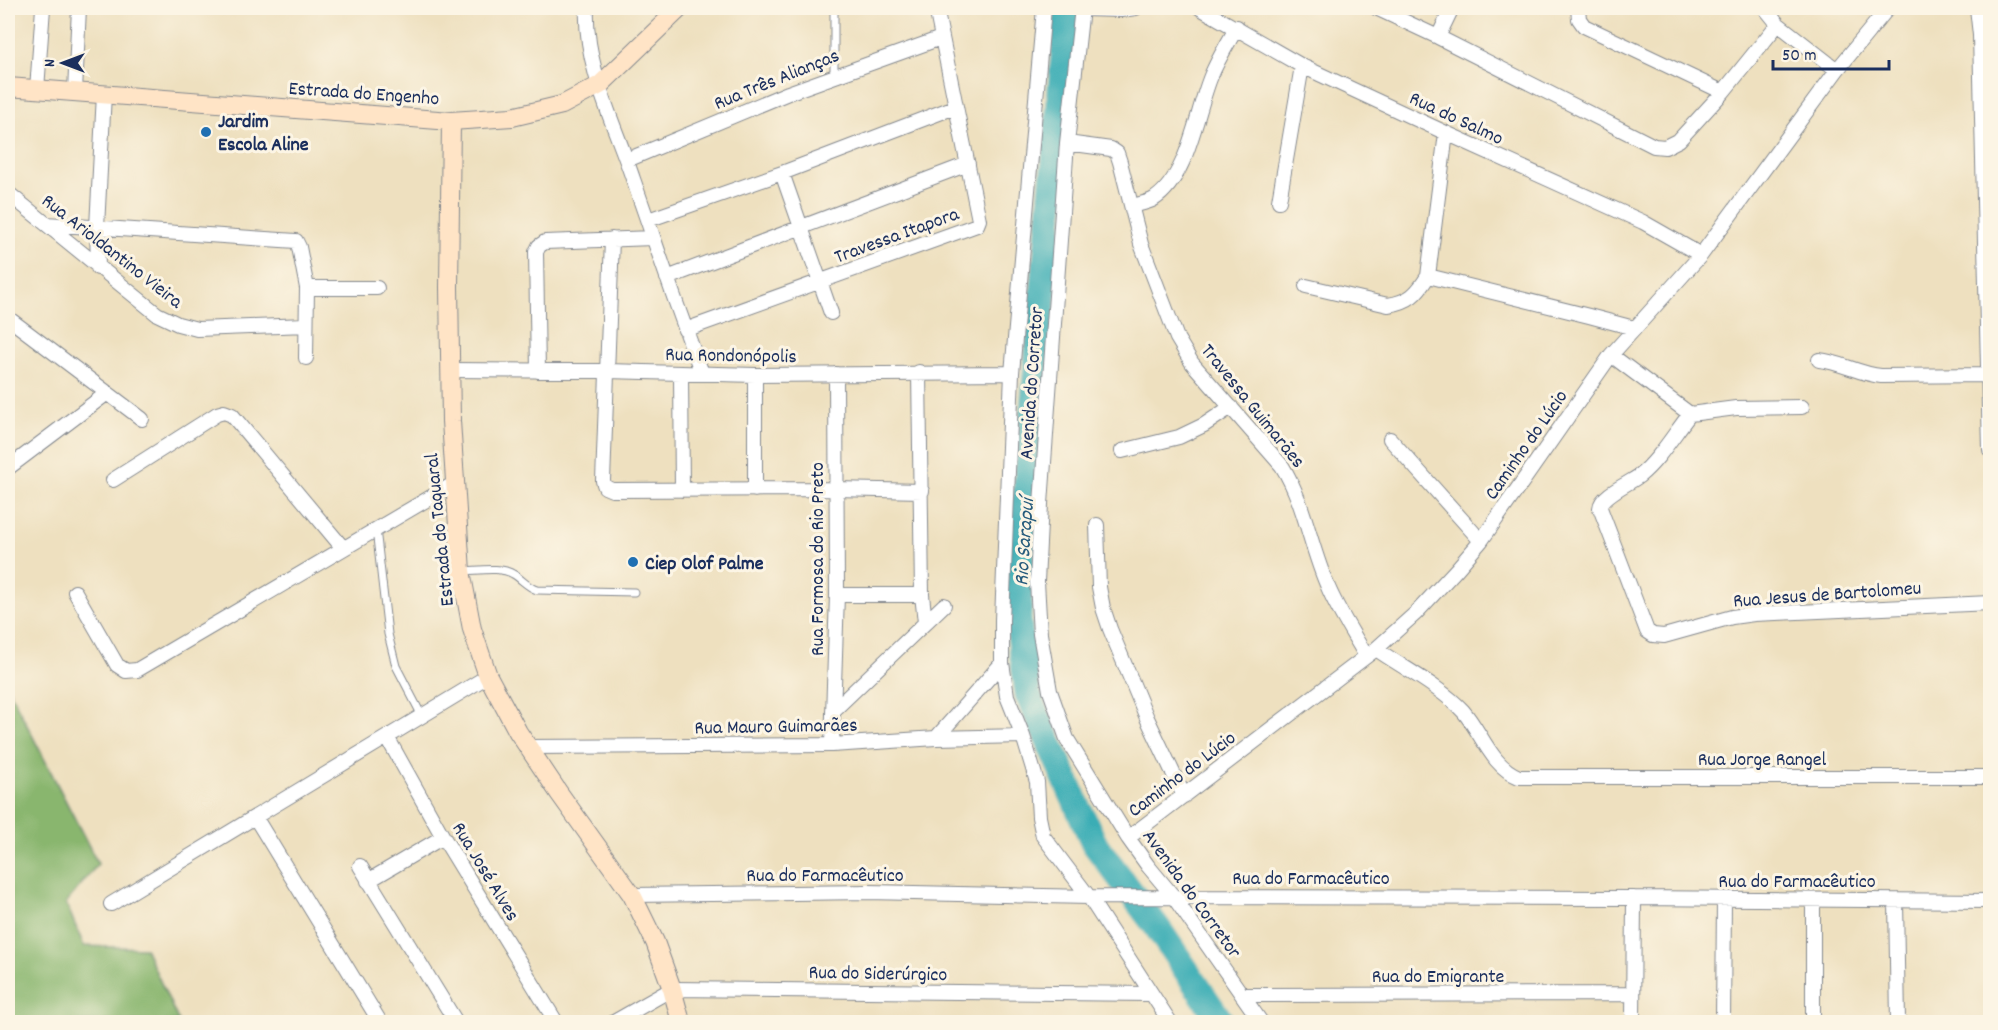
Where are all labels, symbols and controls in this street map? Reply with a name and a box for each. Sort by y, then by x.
north arrow [33,33,93,93]
scale bar [1773,33,1888,71]
street label: Rua Três Alianças [710,43,844,119]
text: 50 m [1782,44,1817,69]
text: N [39,59,62,67]
street label: Estrada do Engenho [287,76,440,114]
street label: Rua do Salmo [1404,86,1507,154]
place label: Jardim Escola Aline [218,109,309,160]
marker: Jardim Escola Aline [199,125,213,139]
street label: Rua Arioldantino Vieira [35,188,188,317]
street label: Travessa Itapora [831,201,964,272]
street label: Avenida do Corretor [1014,305,1052,461]
street label: Travessa Guimarães [1193,339,1311,475]
street label: Rua Rondonópolis [665,342,797,372]
street label: Caminho do Lúcio [1479,385,1576,507]
street label: Estrada do Taquaral [419,452,463,608]
street label: Rua Formosa do Rio Preto [805,462,833,656]
water label: Rio Sarapuí [1008,492,1044,587]
place label: Ciep Olof Palme [645,551,764,579]
marker: Ciep Olof Palme [626,555,640,569]
street label: Rua Jesus de Bartolomeu [1732,575,1922,617]
street label: Rua Mauro Guimarães [694,713,858,743]
street label: Caminho do Lúcio [1123,725,1243,825]
street label: Rua Jorge Rangel [1698,747,1827,775]
street label: Rua José Alves [444,818,525,927]
street label: Avenida do Corretor [1134,825,1247,965]
street label: Rua do Farmacêutico [746,863,904,891]
street label: Rua do Farmacêutico [1232,866,1390,894]
street label: Rua do Farmacêutico [1718,869,1876,897]
street label: Rua do Siderúrgico [808,960,948,990]
street label: Rua do Emigrante [1372,964,1505,992]

